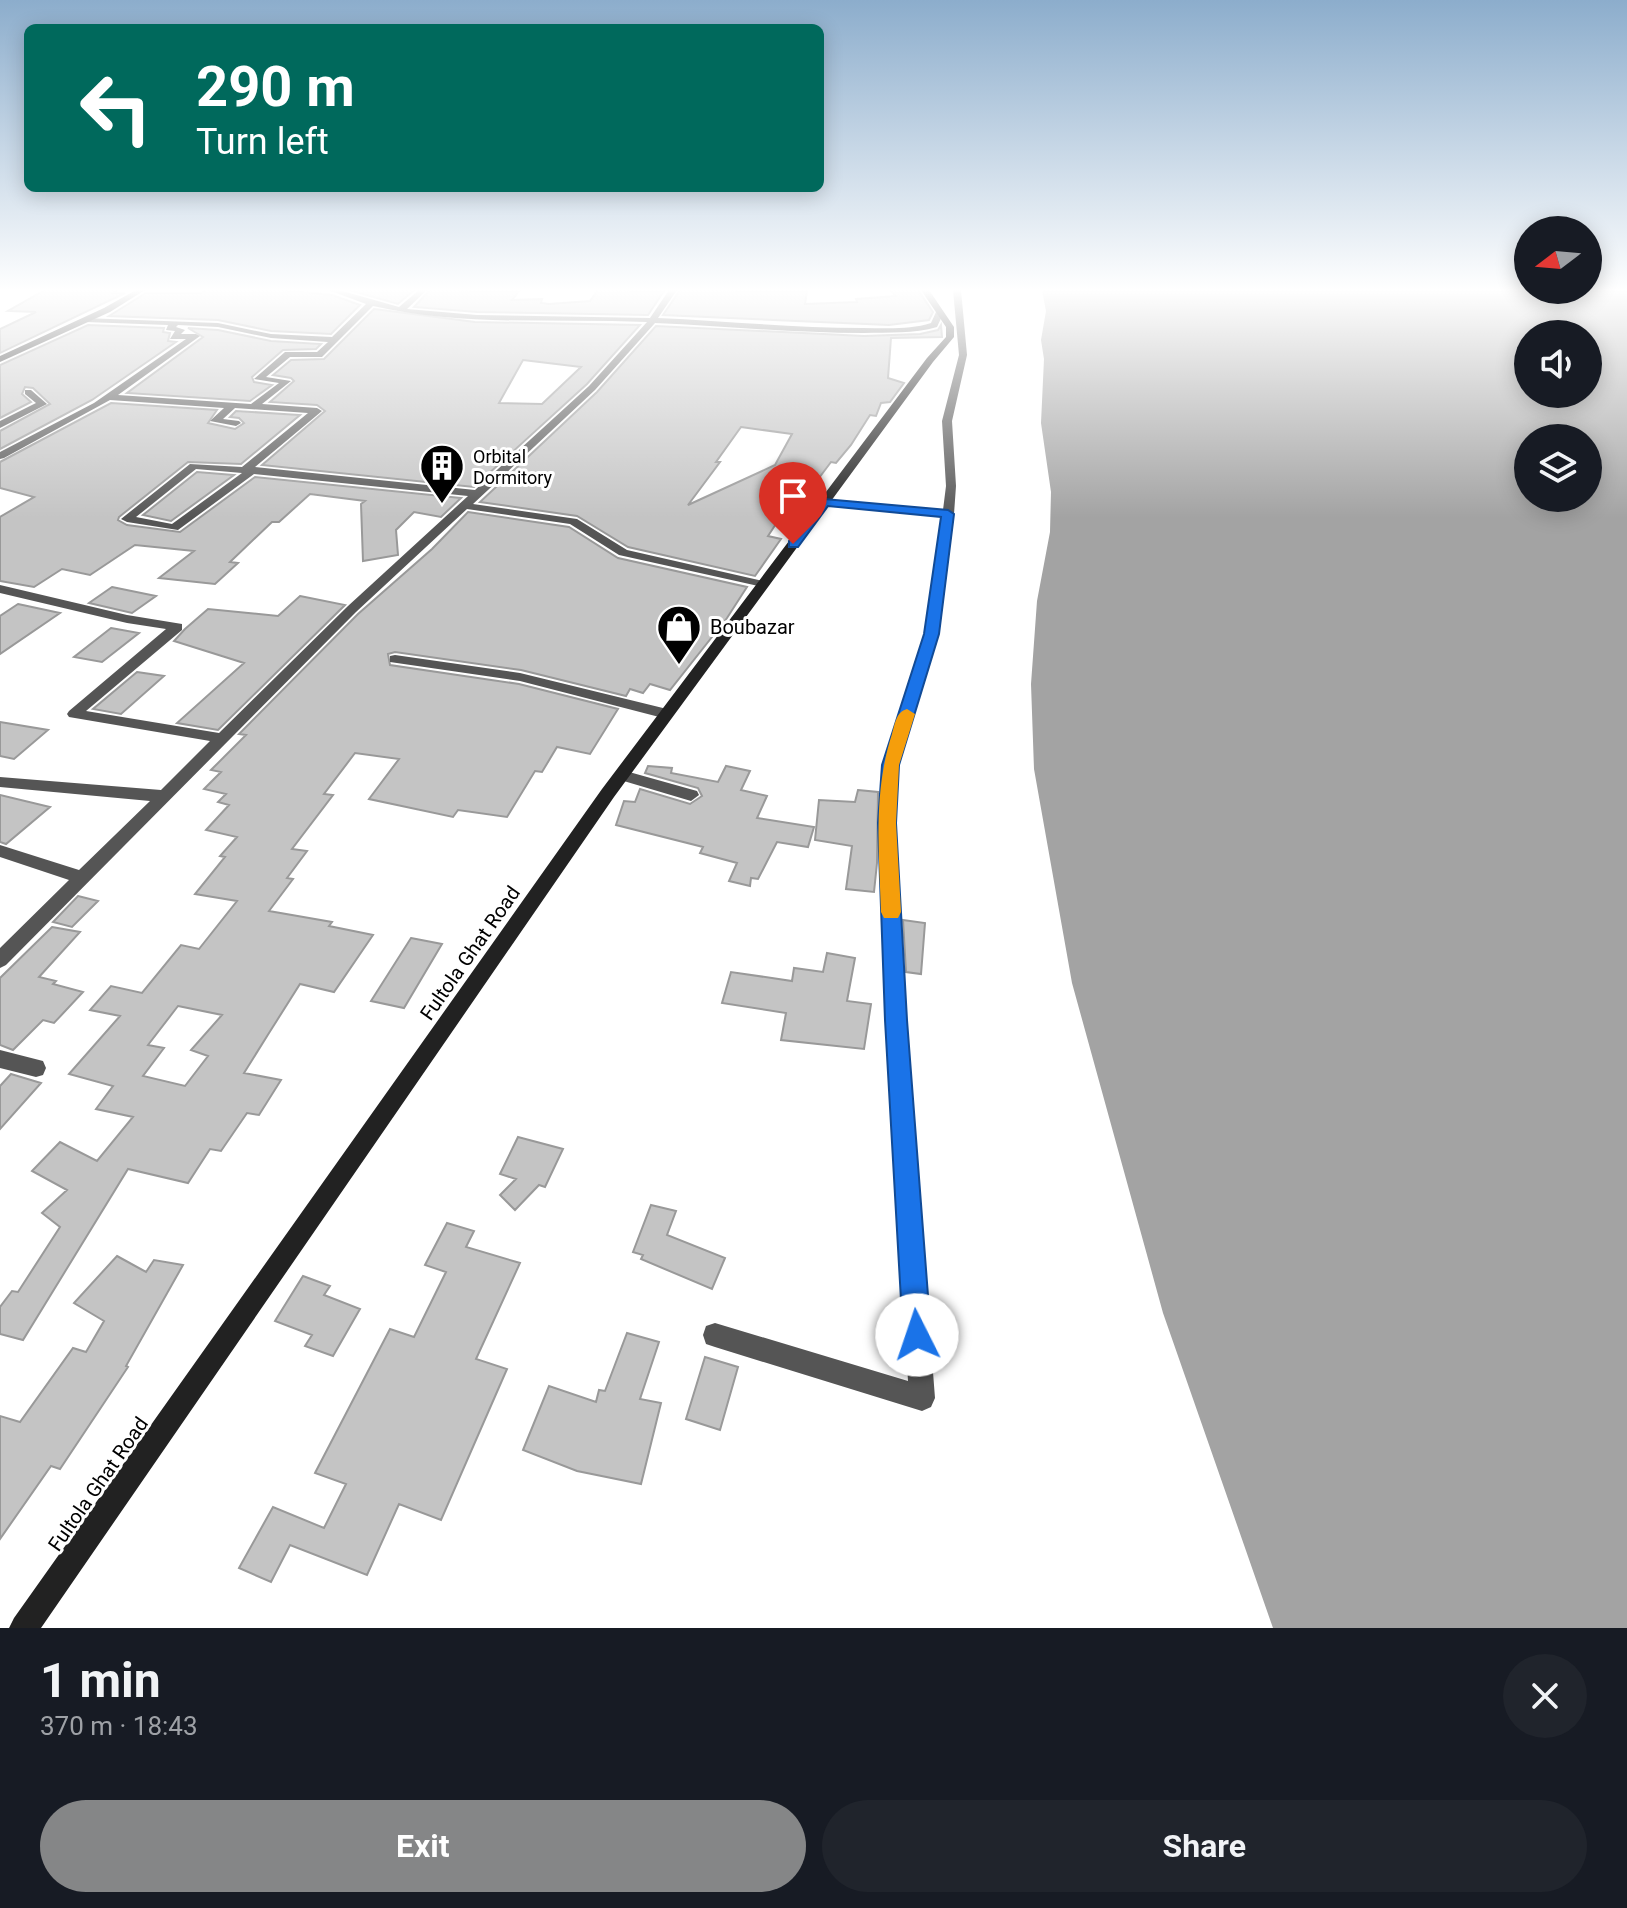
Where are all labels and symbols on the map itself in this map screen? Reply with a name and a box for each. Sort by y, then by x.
north arrow [1514,216,1602,304]
building icon: Orbital Dormitory [418,442,466,505]
place label: Orbital Dormitory [473,446,553,488]
pin [759,462,827,544]
shop icon: Boubazar [655,603,703,666]
place label: Boubazar [710,615,795,639]
street label: Fultola Ghat Road [415,881,525,1025]
position arrow [875,1293,959,1377]
street label: Fultola Ghat Road [43,1412,153,1556]

